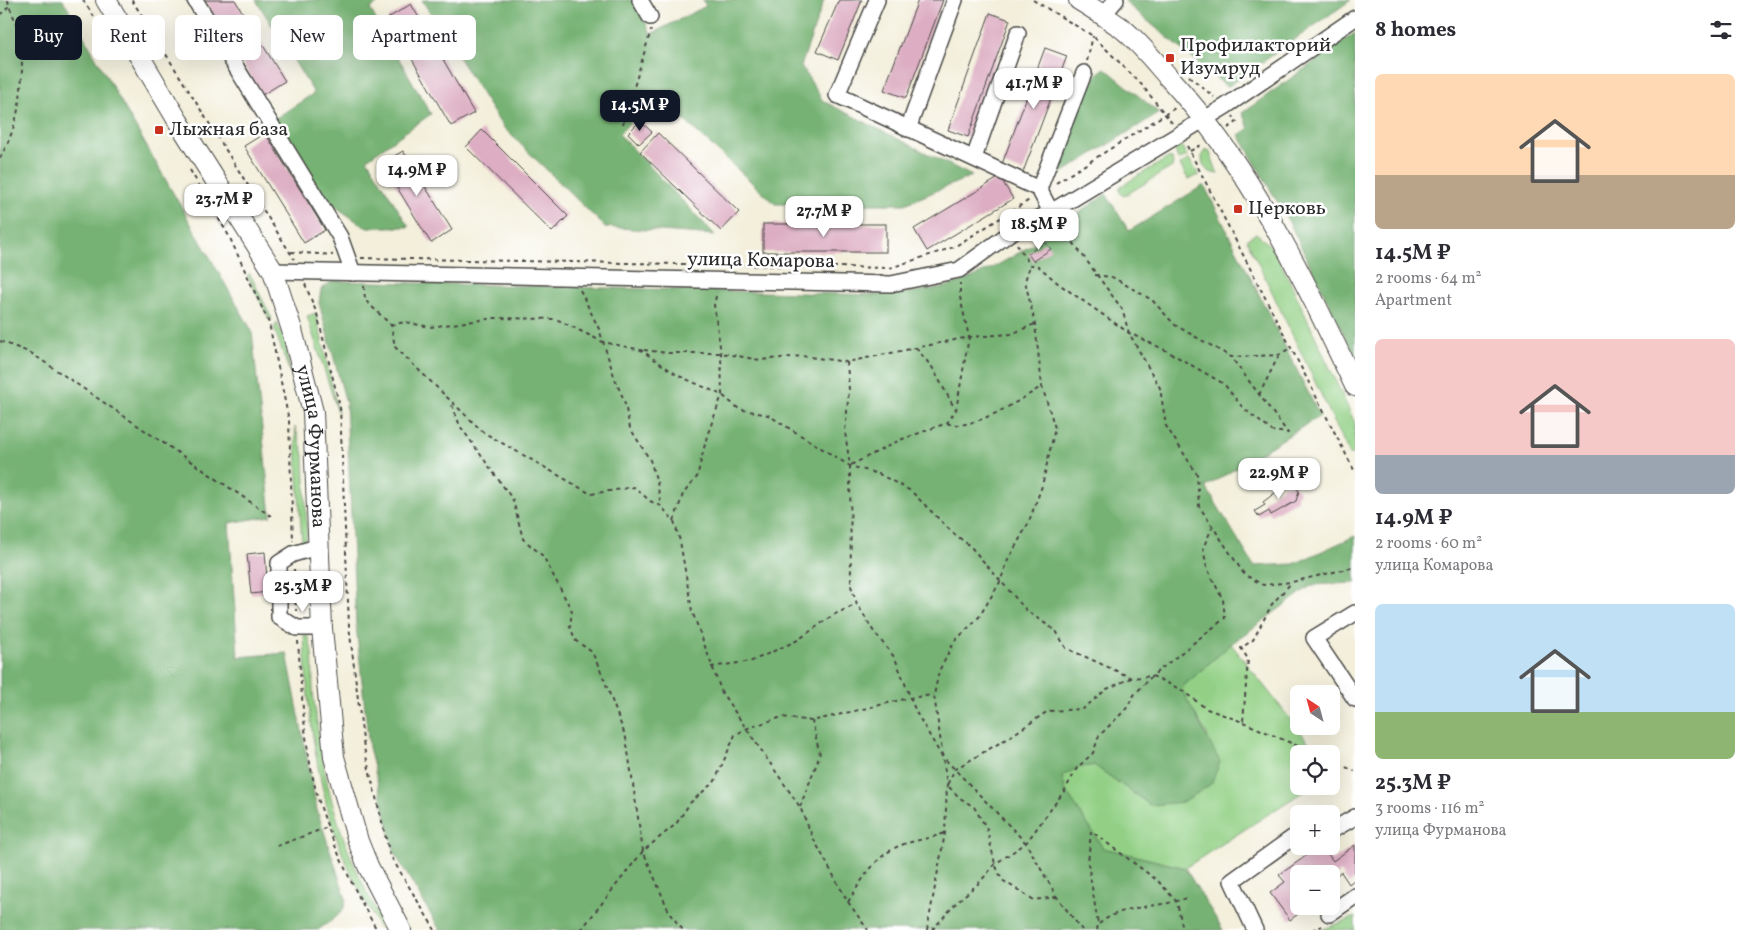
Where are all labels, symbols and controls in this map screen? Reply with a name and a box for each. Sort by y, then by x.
chip: Buy [15,15,82,60]
chip: Rent [92,15,165,60]
chip: Filters [175,15,261,60]
chip: New [271,15,343,60]
chip: Apartment [353,15,476,60]
text: 8 homes [1375,16,1456,45]
icon: filters [1707,16,1735,44]
place label: Профилакторий Изумруд [1180,32,1331,83]
marker: Профилакторий Изумруд [1164,52,1176,64]
pin: 41.7M ₽ [988,68,1080,110]
text: 41.7M ₽ [1005,73,1063,95]
pin: 14.5M ₽ [594,90,686,132]
text: 14.5M ₽ [611,95,669,117]
icon: home [1510,106,1600,196]
place label: Лыжная база [169,116,288,144]
marker: Лыжная база [153,124,165,136]
pin: 14.9M ₽ [371,154,463,197]
text: 14.9M ₽ [387,160,447,182]
pin: 23.7M ₽ [178,184,270,226]
text: 23.7M ₽ [195,189,253,211]
place label: Церковь [1248,195,1326,223]
pin: 27.7M ₽ [778,196,870,238]
text: 27.7M ₽ [796,201,852,223]
marker: Церковь [1232,203,1244,215]
pin: 18.5M ₽ [993,208,1085,251]
text: 18.5M ₽ [1011,214,1067,236]
text: 14.5M ₽ [1375,239,1451,268]
street label: улица Комарова [687,246,835,276]
text: 2 rooms · 64 m² [1375,268,1482,290]
text: Apartment [1375,290,1452,312]
street label: улица Фурманова [287,362,332,529]
icon: home [1510,371,1600,461]
pin: 22.9M ₽ [1233,458,1325,500]
text: 22.9M ₽ [1249,463,1309,485]
text: 14.9M ₽ [1375,504,1453,533]
text: 2 rooms · 60 m² [1375,533,1482,555]
text: улица Комарова [1375,555,1493,577]
pin: 25.3M ₽ [257,570,349,613]
text: 25.3M ₽ [274,576,332,598]
icon: home [1510,636,1600,726]
north arrow [1290,685,1340,735]
map controls [1290,685,1340,915]
button: locate [1290,745,1340,795]
text: 25.3M ₽ [1375,769,1451,798]
text: 3 rooms · 116 m² [1375,798,1484,820]
button: + [1290,805,1340,855]
text: улица Фурманова [1375,820,1506,842]
button: − [1290,865,1340,915]

